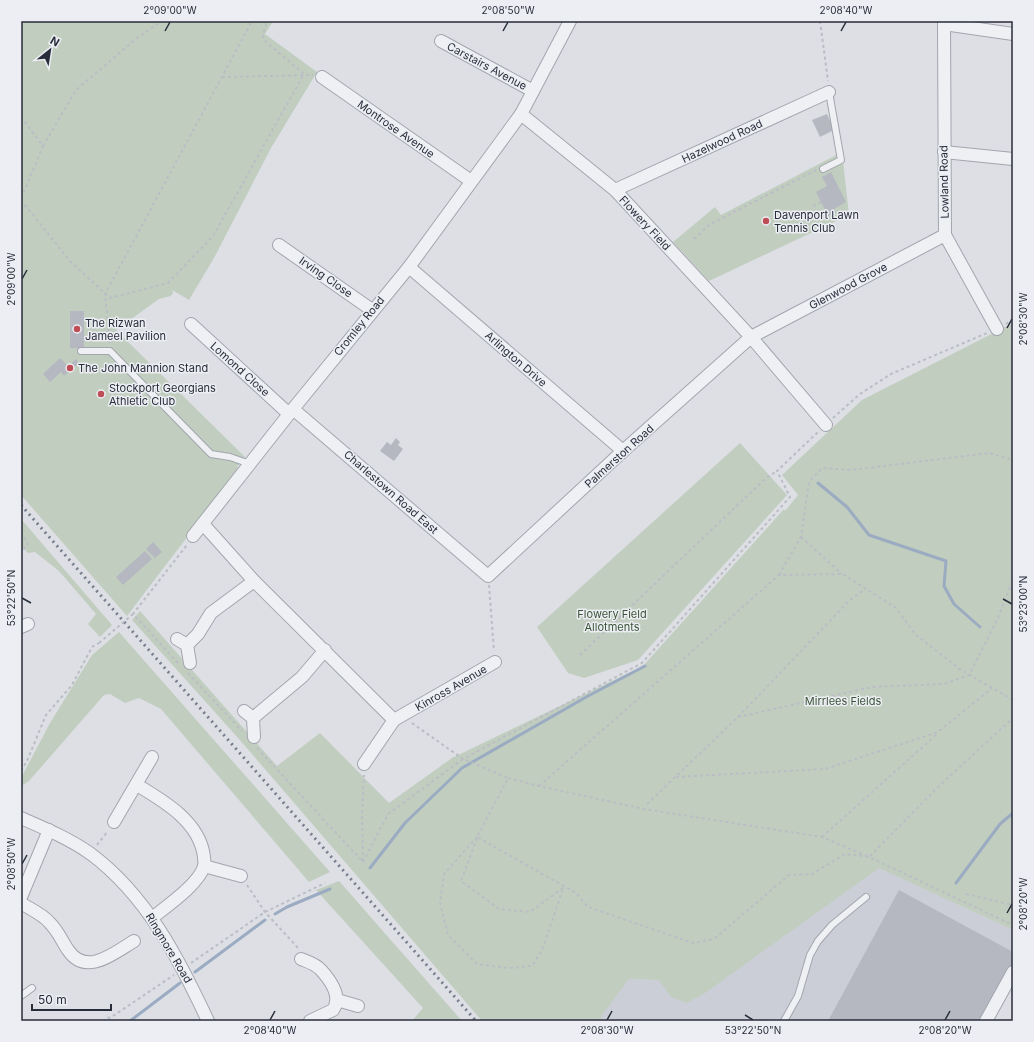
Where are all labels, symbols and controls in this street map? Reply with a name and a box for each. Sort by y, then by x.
text: 2°09'00"W [143,4,197,16]
text: 2°08'50"W [481,4,535,16]
text: 2°08'40"W [820,4,873,16]
north arrow [30,30,70,70]
text: N [48,33,62,49]
street label: Carstairs Avenue [445,39,529,93]
street label: Montrose Avenue [355,97,437,161]
street label: Hazelwood Road [679,116,765,166]
street label: Lowland Road [936,145,952,219]
street label: Flowery Field [616,193,674,253]
place label: Davenport Lawn Tennis Club [774,208,859,235]
marker: Davenport Lawn Tennis Club [761,216,771,226]
text: 2°09'00"W [5,252,17,306]
street label: Irving Close [297,253,355,301]
street label: Glenwood Grove [807,260,889,312]
text: 2°08'30"W [1017,292,1029,346]
street label: Cromley Road [331,293,387,359]
place label: The Rizwan Jameel Pavilion [85,316,166,343]
marker: The Rizwan Jameel Pavilion [72,324,82,334]
street label: Arlington Drive [482,328,550,390]
street label: Lomond Close [207,339,273,399]
place label: The John Mannion Stand [78,361,208,375]
marker: The John Mannion Stand [65,363,75,373]
place label: Stockport Georgians Athletic Club [109,381,216,408]
marker: Stockport Georgians Athletic Club [96,389,106,399]
street label: Palmerston Road [582,421,656,491]
street label: Charlestown Road East [341,447,441,537]
text: 53°22'50"N [5,570,17,626]
text: 53°23'00"N [1017,576,1029,632]
park label: Flowery Field Allotments [577,607,647,634]
street label: Kinross Avenue [413,662,489,714]
park label: Mirrlees Fields [805,694,881,708]
text: 2°08'50"W [5,837,17,891]
text: 2°08'20"W [1017,877,1029,931]
street label: Ringmore Road [143,910,195,986]
scale bar [32,986,111,1012]
text: 50 m [38,992,67,1007]
text: 2°08'40"W [244,1024,297,1036]
text: 2°08'30"W [580,1024,634,1036]
text: 53°22'50"N [725,1024,781,1036]
text: 2°08'20"W [918,1024,972,1036]

